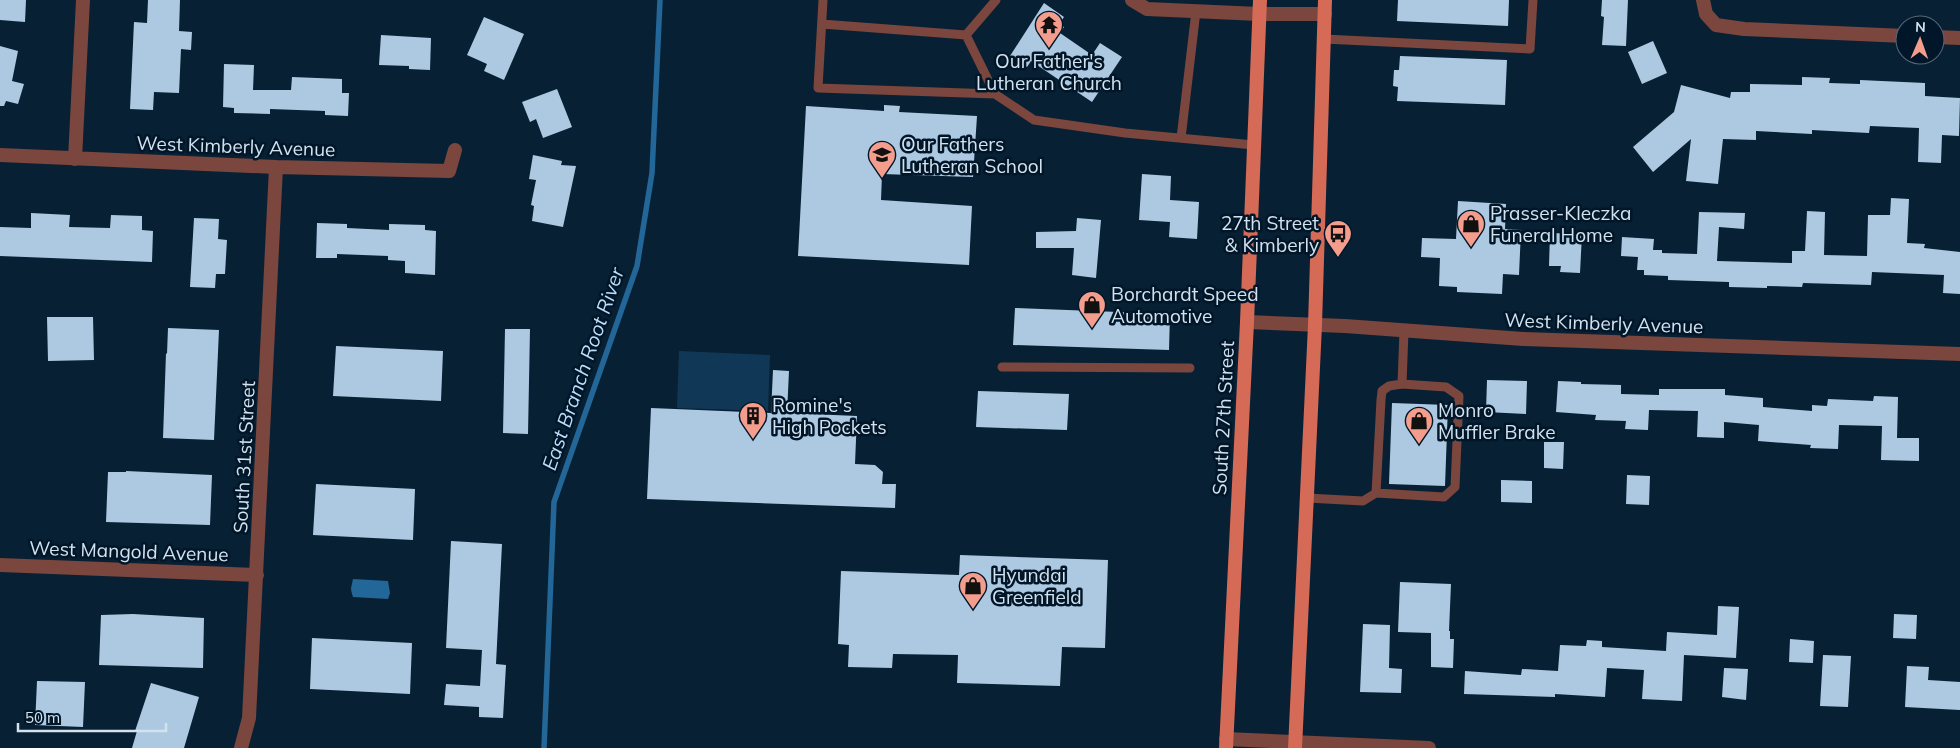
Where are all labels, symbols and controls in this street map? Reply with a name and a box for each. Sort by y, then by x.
temple icon: Our Father's Lutheran Church [1034,10,1064,49]
north arrow [1895,15,1945,65]
text: N [1915,18,1926,36]
place label: Our Father's Lutheran Church [976,49,1122,95]
street label: West Kimberly Avenue [136,131,336,161]
place label: Our Fathers Lutheran School [901,132,1043,178]
school or university icon: Our Fathers Lutheran School [867,140,897,179]
place label: Prasser-Kleczka Funeral Home [1490,201,1631,247]
shop icon: Prasser-Kleczka Funeral Home [1456,209,1486,248]
place label: 27th Street & Kimberly [1221,211,1319,257]
bus stop icon: 27th Street & Kimberly [1323,219,1353,258]
water label: East Branch Root River [536,263,629,473]
place label: Borchardt Speed Automotive [1111,282,1259,328]
shop icon: Borchardt Speed Automotive [1077,290,1107,329]
street label: West Kimberly Avenue [1504,308,1704,338]
street label: South 27th Street [1207,340,1239,496]
street label: South 31st Street [228,380,260,534]
place label: Romine's High Pockets [772,393,887,439]
place label: Monro Muffler Brake [1438,398,1556,444]
building icon: Romine's High Pockets [738,401,768,440]
shop icon: Monro Muffler Brake [1404,406,1434,445]
street label: West Mangold Avenue [29,536,229,566]
place label: Hyundai Greenfield [992,563,1082,609]
shop icon: Hyundai Greenfield [958,571,988,610]
scale bar [18,700,165,732]
text: 50 m [25,708,60,727]

